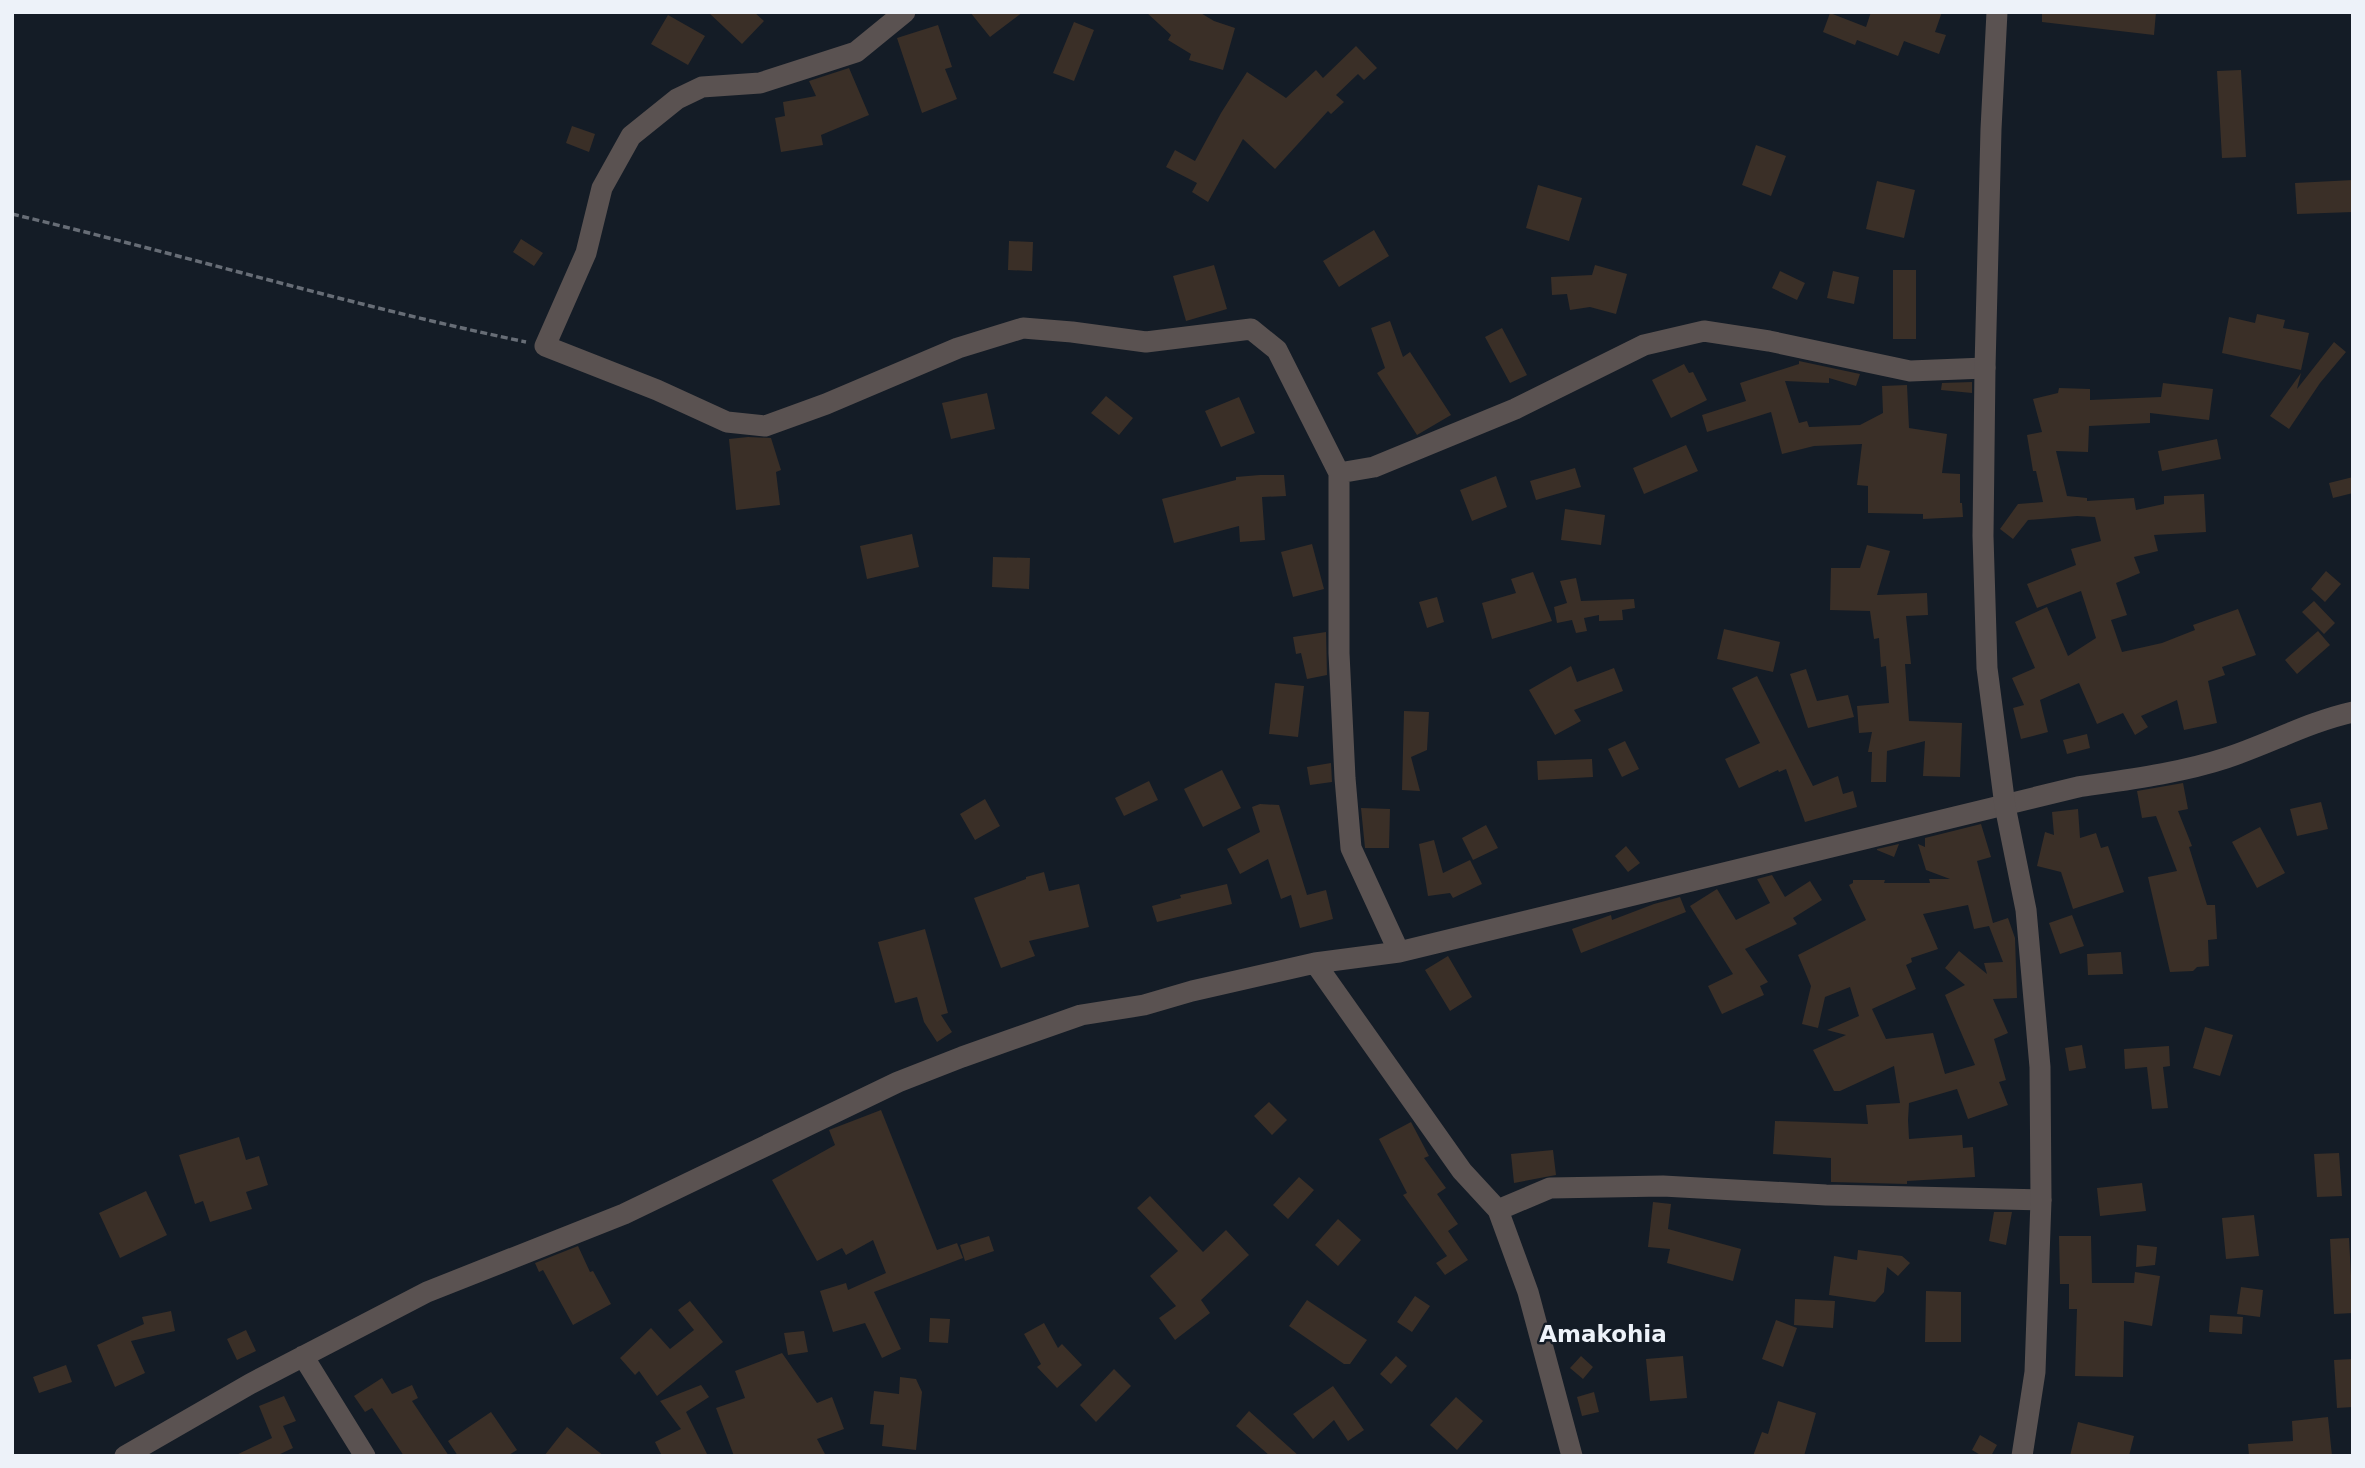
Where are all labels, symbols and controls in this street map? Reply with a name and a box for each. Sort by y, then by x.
district label: Amakohia [1539,1321,1667,1347]

